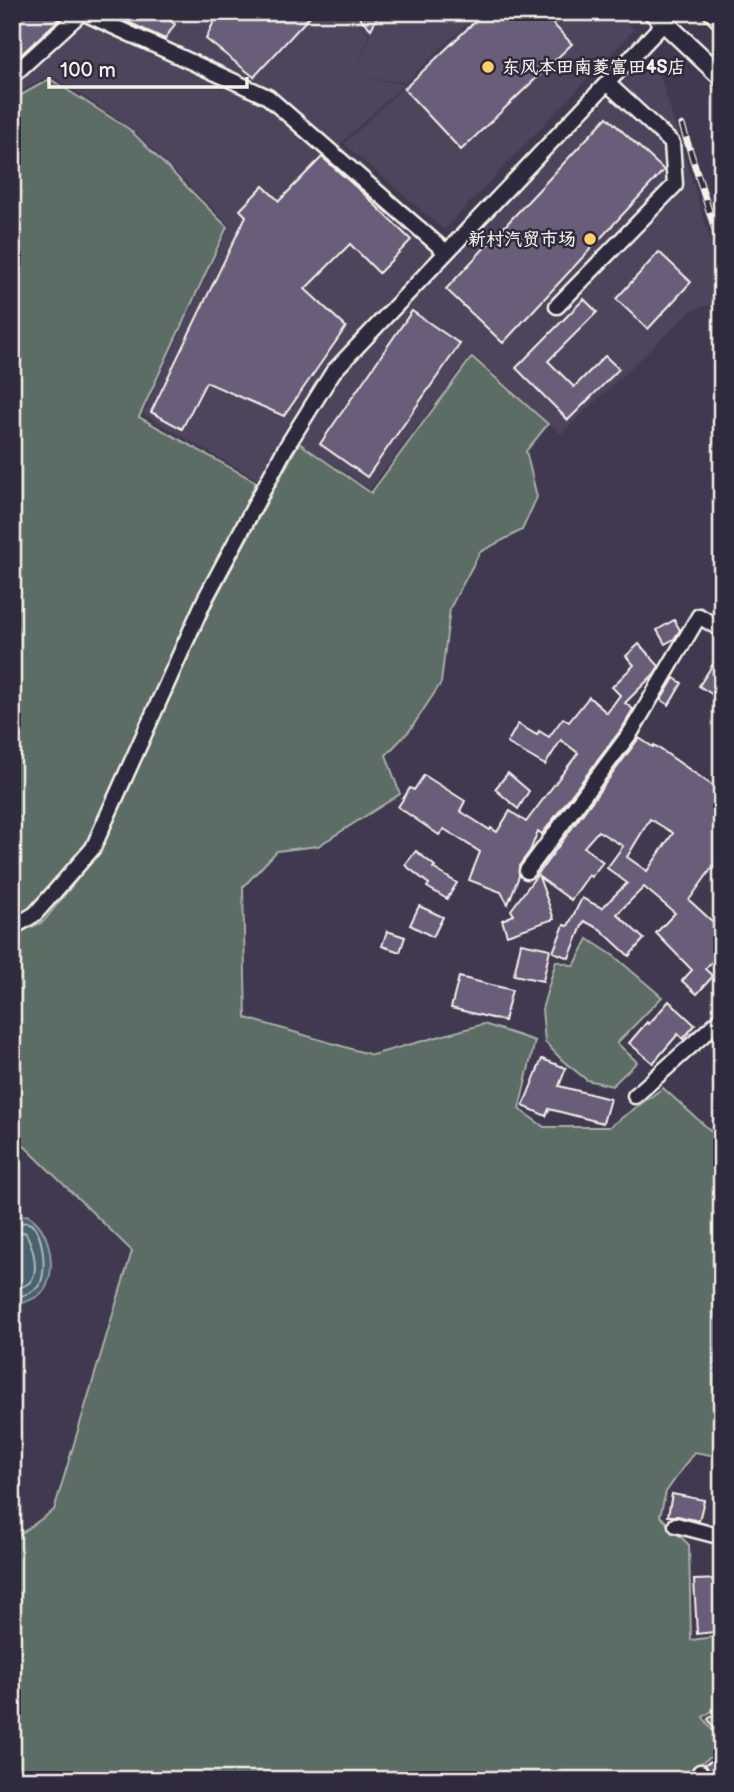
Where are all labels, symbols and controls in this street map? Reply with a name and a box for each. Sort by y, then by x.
scale bar [49,46,247,90]
place label: 东风本田南菱富田4S店 [502,57,686,78]
text: 100 m [60,58,116,83]
marker: 东风本田南菱富田4S店 [480,59,496,75]
place label: 新村汽贸市场 [468,229,576,250]
marker: 新村汽贸市场 [582,231,598,247]

